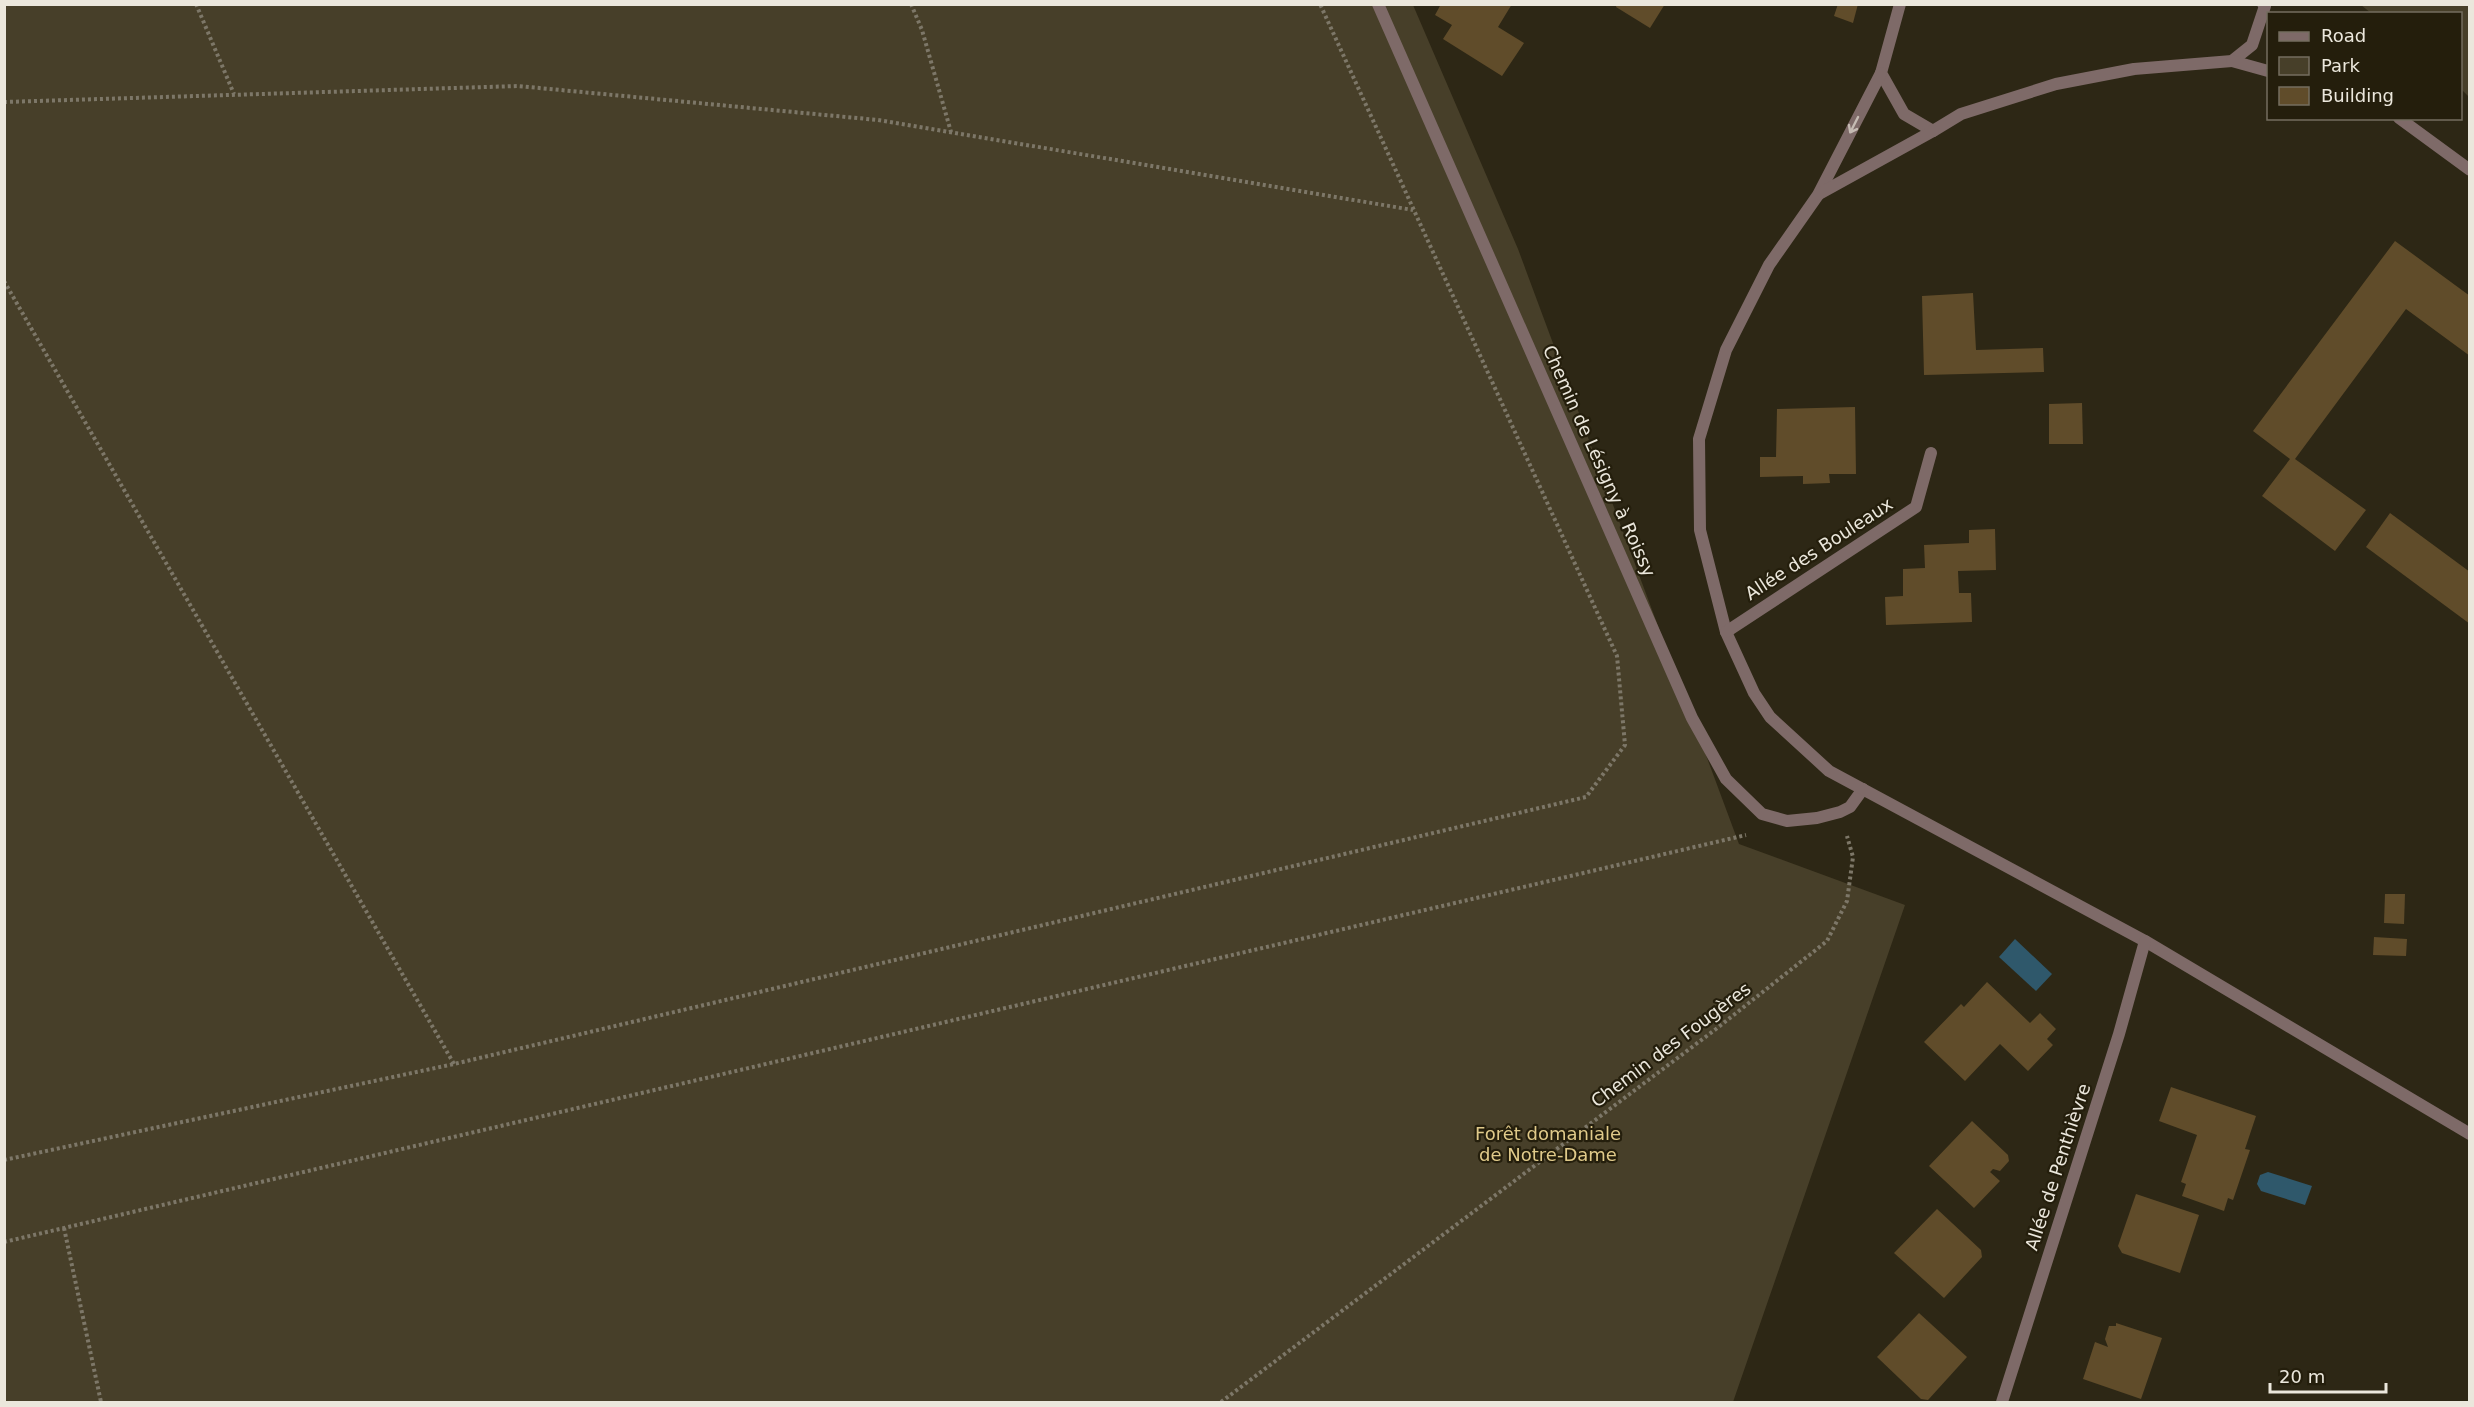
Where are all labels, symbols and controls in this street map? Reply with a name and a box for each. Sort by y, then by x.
legend [2267,12,2462,120]
text: Road [2321,25,2366,46]
text: Park [2321,55,2360,76]
text: Building [2321,85,2394,106]
one-way arrow [1848,116,1860,134]
street label: Chemin de Lésigny à Roissy [1539,342,1660,580]
street label: Allée des Bouleaux [1741,493,1897,604]
street label: Chemin des Fougères [1587,978,1755,1111]
street label: Allée de Penthièvre [2021,1081,2094,1253]
park label: Forêt domaniale de Notre-Dame [1475,1123,1621,1165]
scale bar [2270,1356,2386,1394]
text: 20 m [2279,1366,2325,1387]

